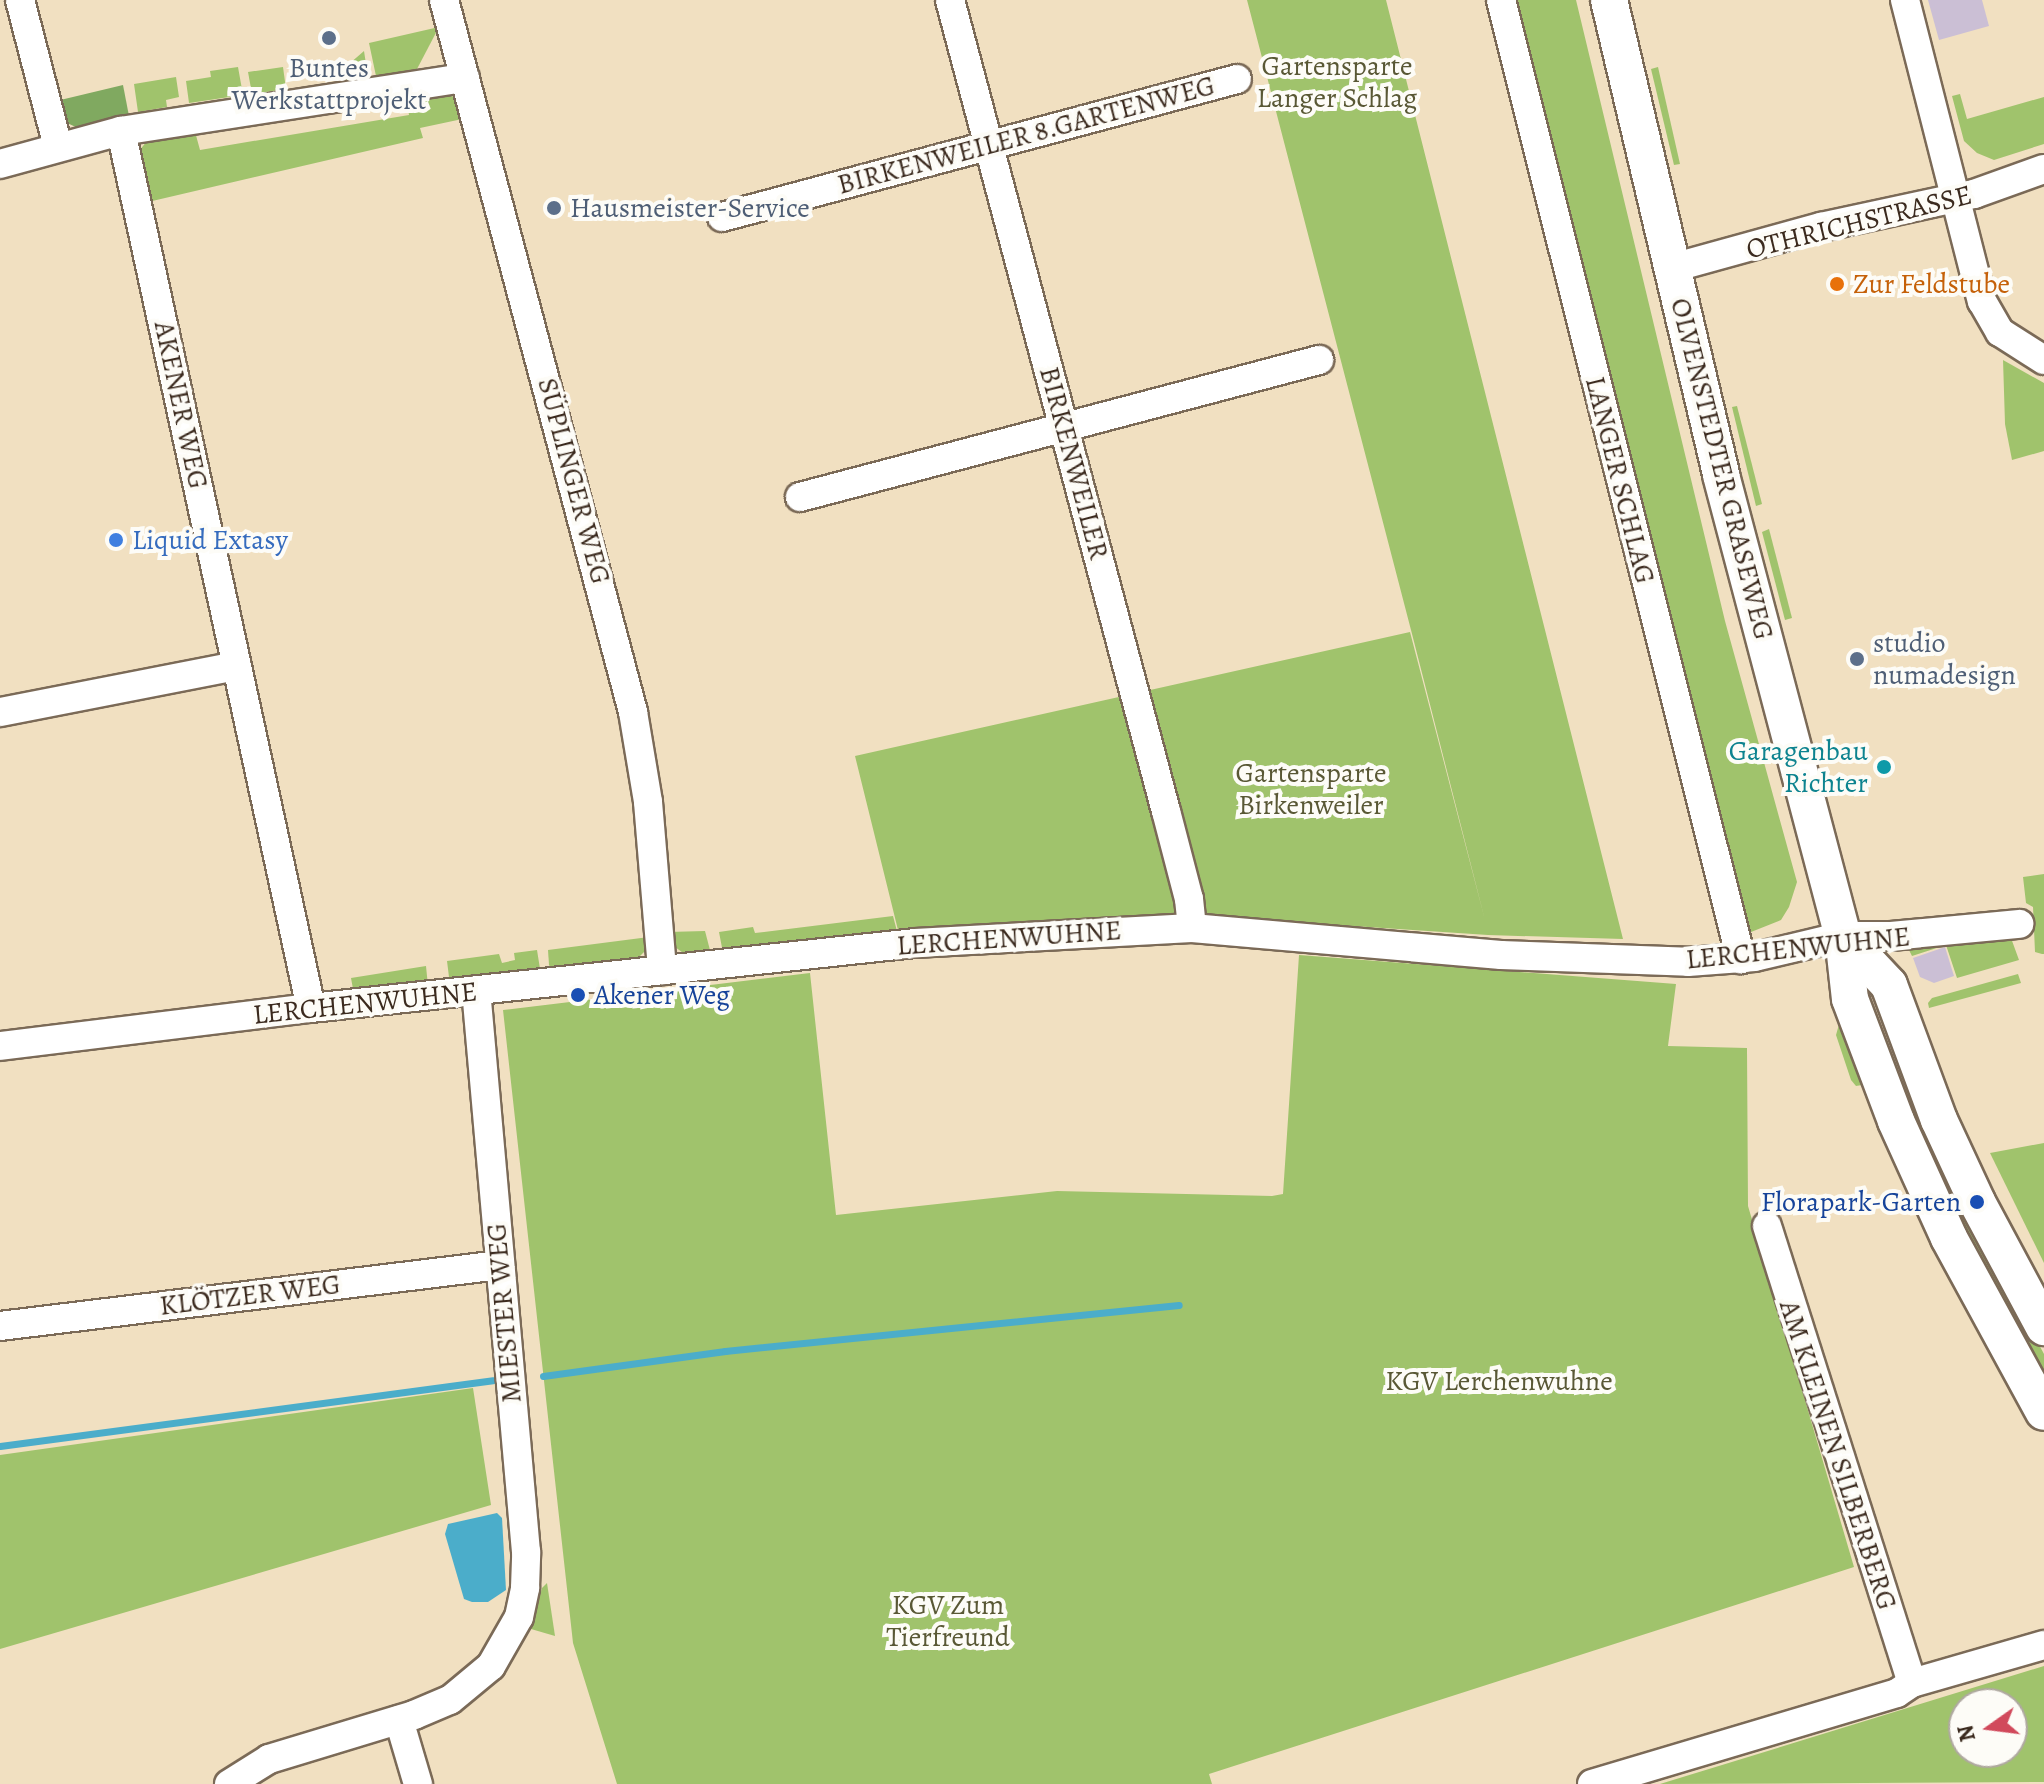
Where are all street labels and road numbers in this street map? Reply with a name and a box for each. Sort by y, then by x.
street label: BIRKENWEILER 8.GARTENWEG [834,68,1218,202]
street label: OTHRICHSTRASSE [1743,178,1975,266]
street label: OLVENSTEDTER GRASEWEG [1663,295,1781,643]
street label: AKENER WEG [147,318,215,492]
street label: BIRKENWEILER [1032,363,1116,563]
street label: LANGER SCHLAG [1578,373,1662,587]
street label: SÜPLINGER WEG [530,374,618,588]
street label: LERCHENWUHNE [895,913,1123,963]
street label: LERCHENWUHNE [1684,920,1912,976]
street label: LERCHENWUHNE [251,975,479,1031]
street label: MIESTER WEG [479,1222,529,1404]
street label: KLÖTZER WEG [158,1267,342,1323]
street label: AM KLEINEN SILBERBERG [1772,1296,1904,1614]

